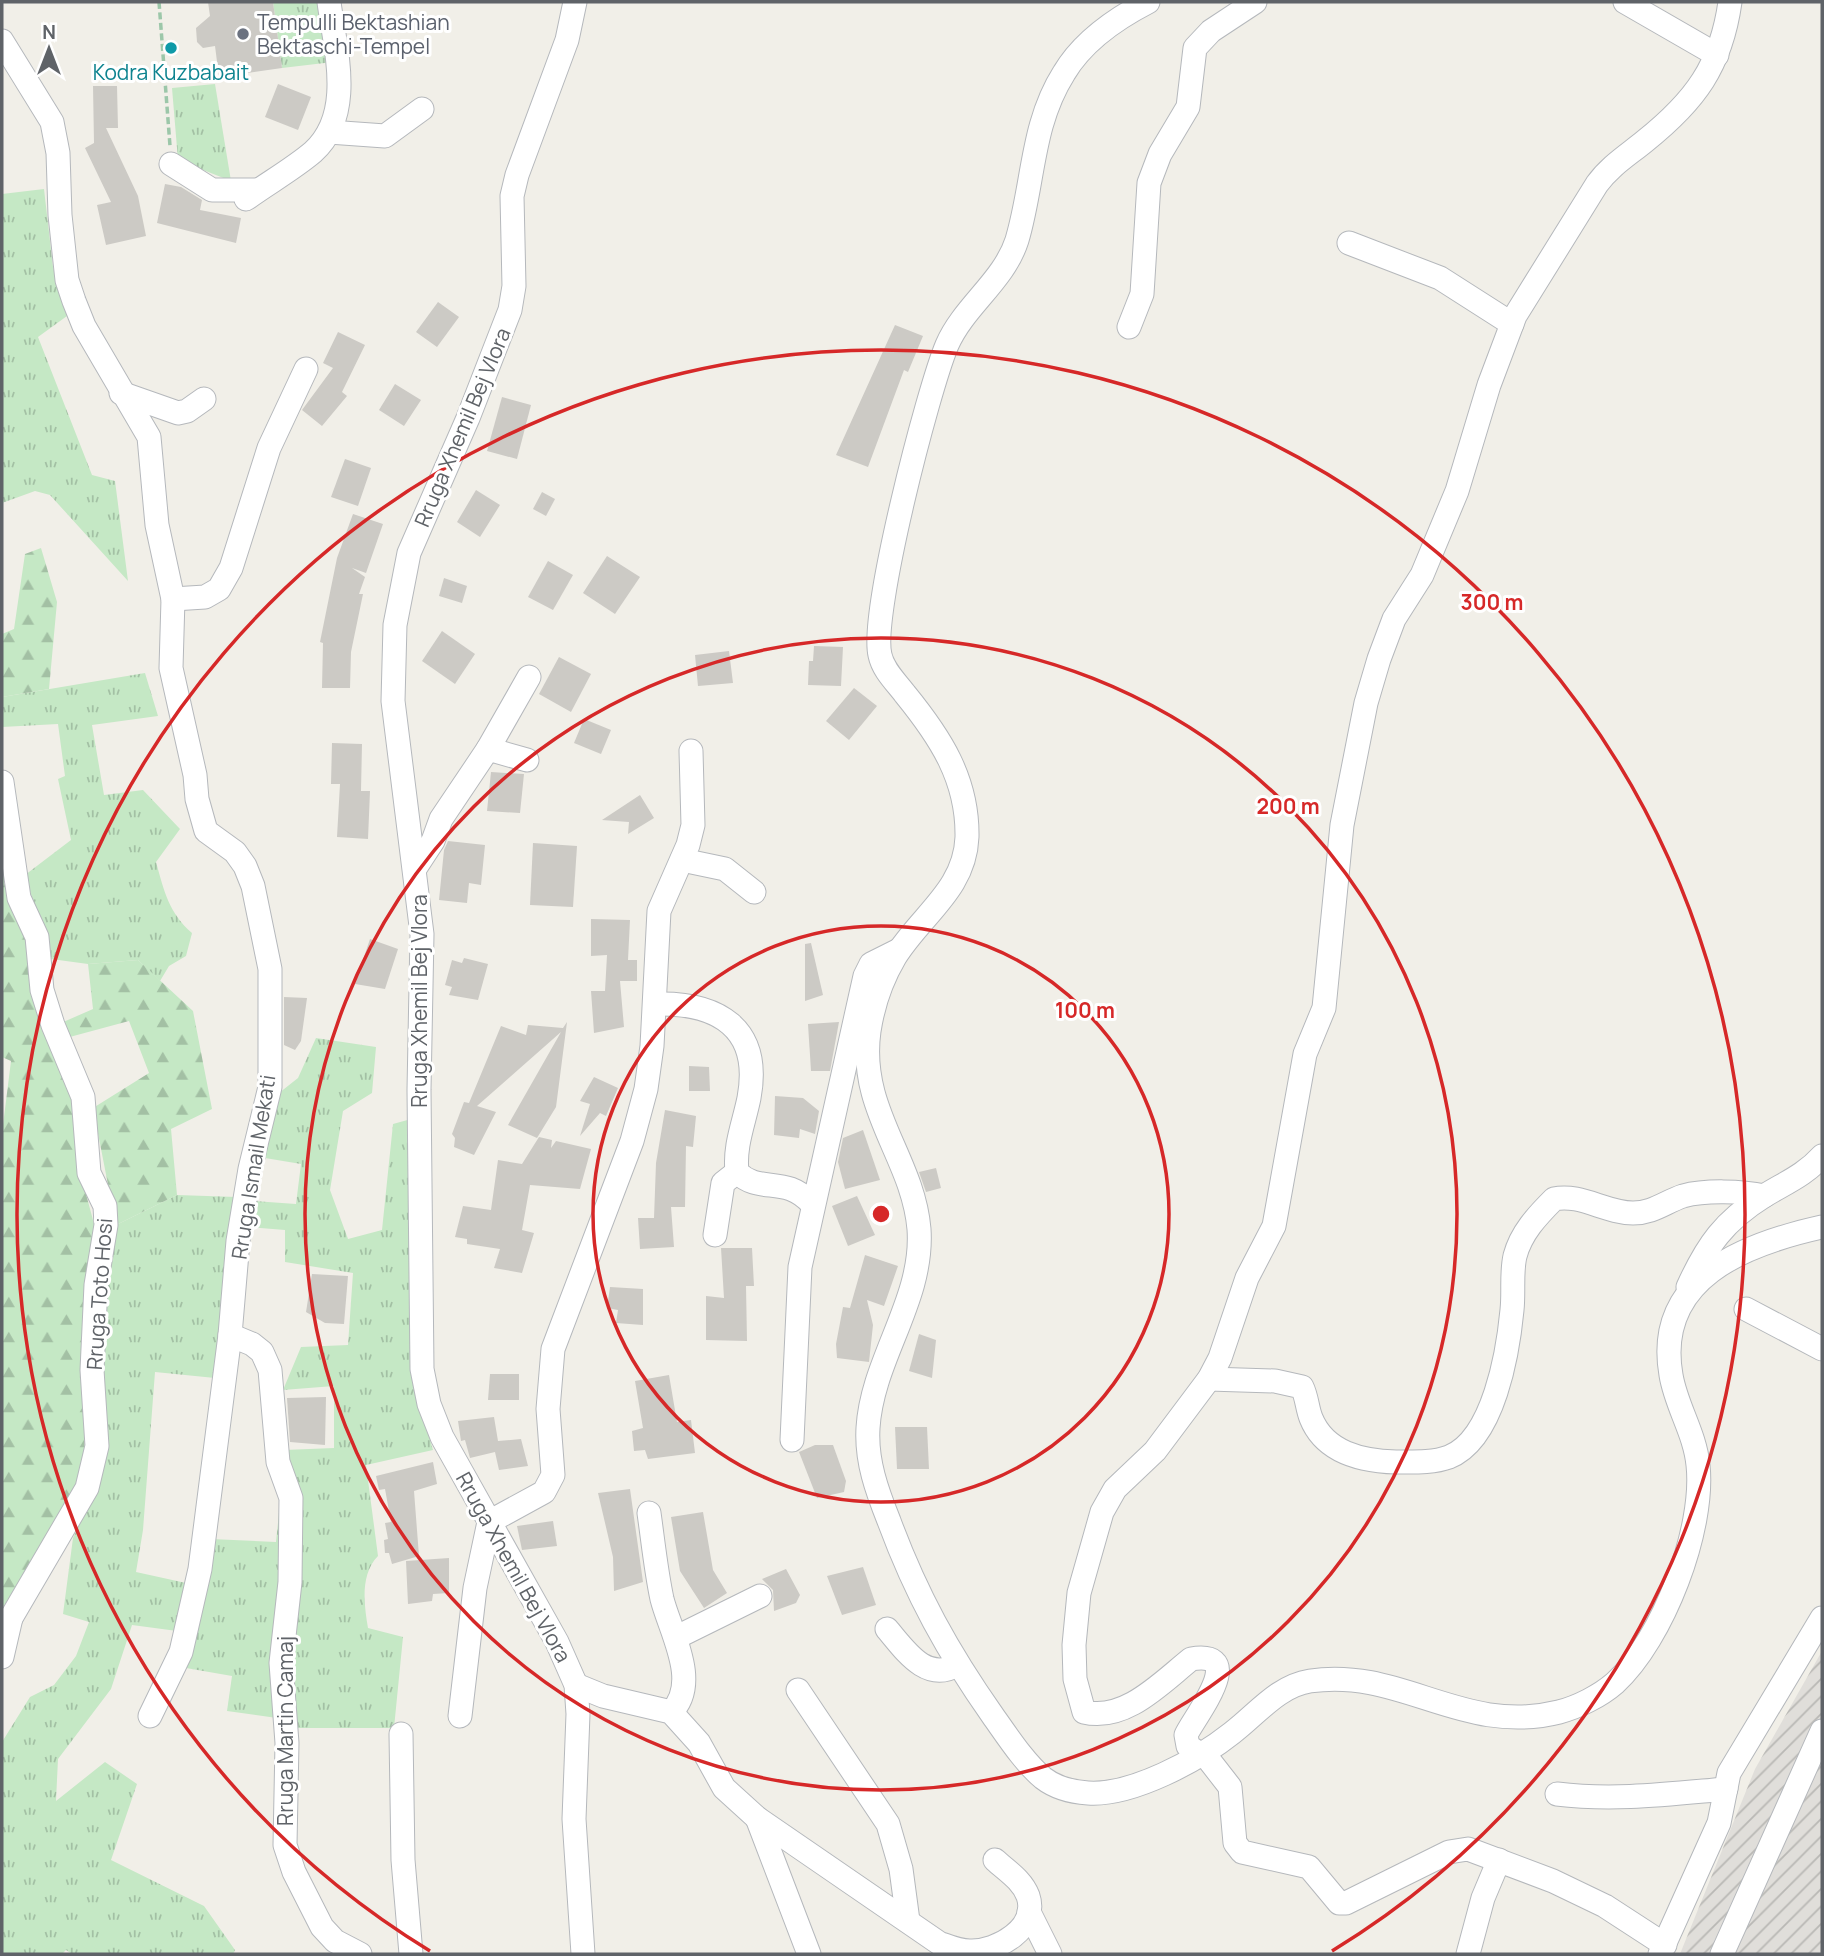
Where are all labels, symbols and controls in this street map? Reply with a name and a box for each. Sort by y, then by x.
place label: Tempulli Bektashian Bektaschi-Tempel [257,8,450,60]
north arrow [14,14,84,84]
text: N [42,19,56,45]
marker: Tempulli Bektashian Bektaschi-Tempel [235,26,251,42]
marker: Kodra Kuzbabait [163,40,179,56]
place label: Kodra Kuzbabait [93,58,249,86]
street label: Rruga Xhemil Bej Vlora [407,323,517,531]
text: 300 m [1461,588,1523,616]
text: 200 m [1256,792,1320,820]
street label: Rruga Xhemil Bej Vlora [405,894,433,1108]
text: 100 m [1055,996,1115,1024]
street label: Rruga Ismail Mekati [225,1073,281,1261]
centre of rings [869,1202,893,1226]
street label: Rruga Toto Hosi [80,1217,118,1371]
street label: Rruga Xhemil Bej Vlora [450,1467,578,1667]
street label: Rruga Martin Camaj [271,1636,299,1826]

